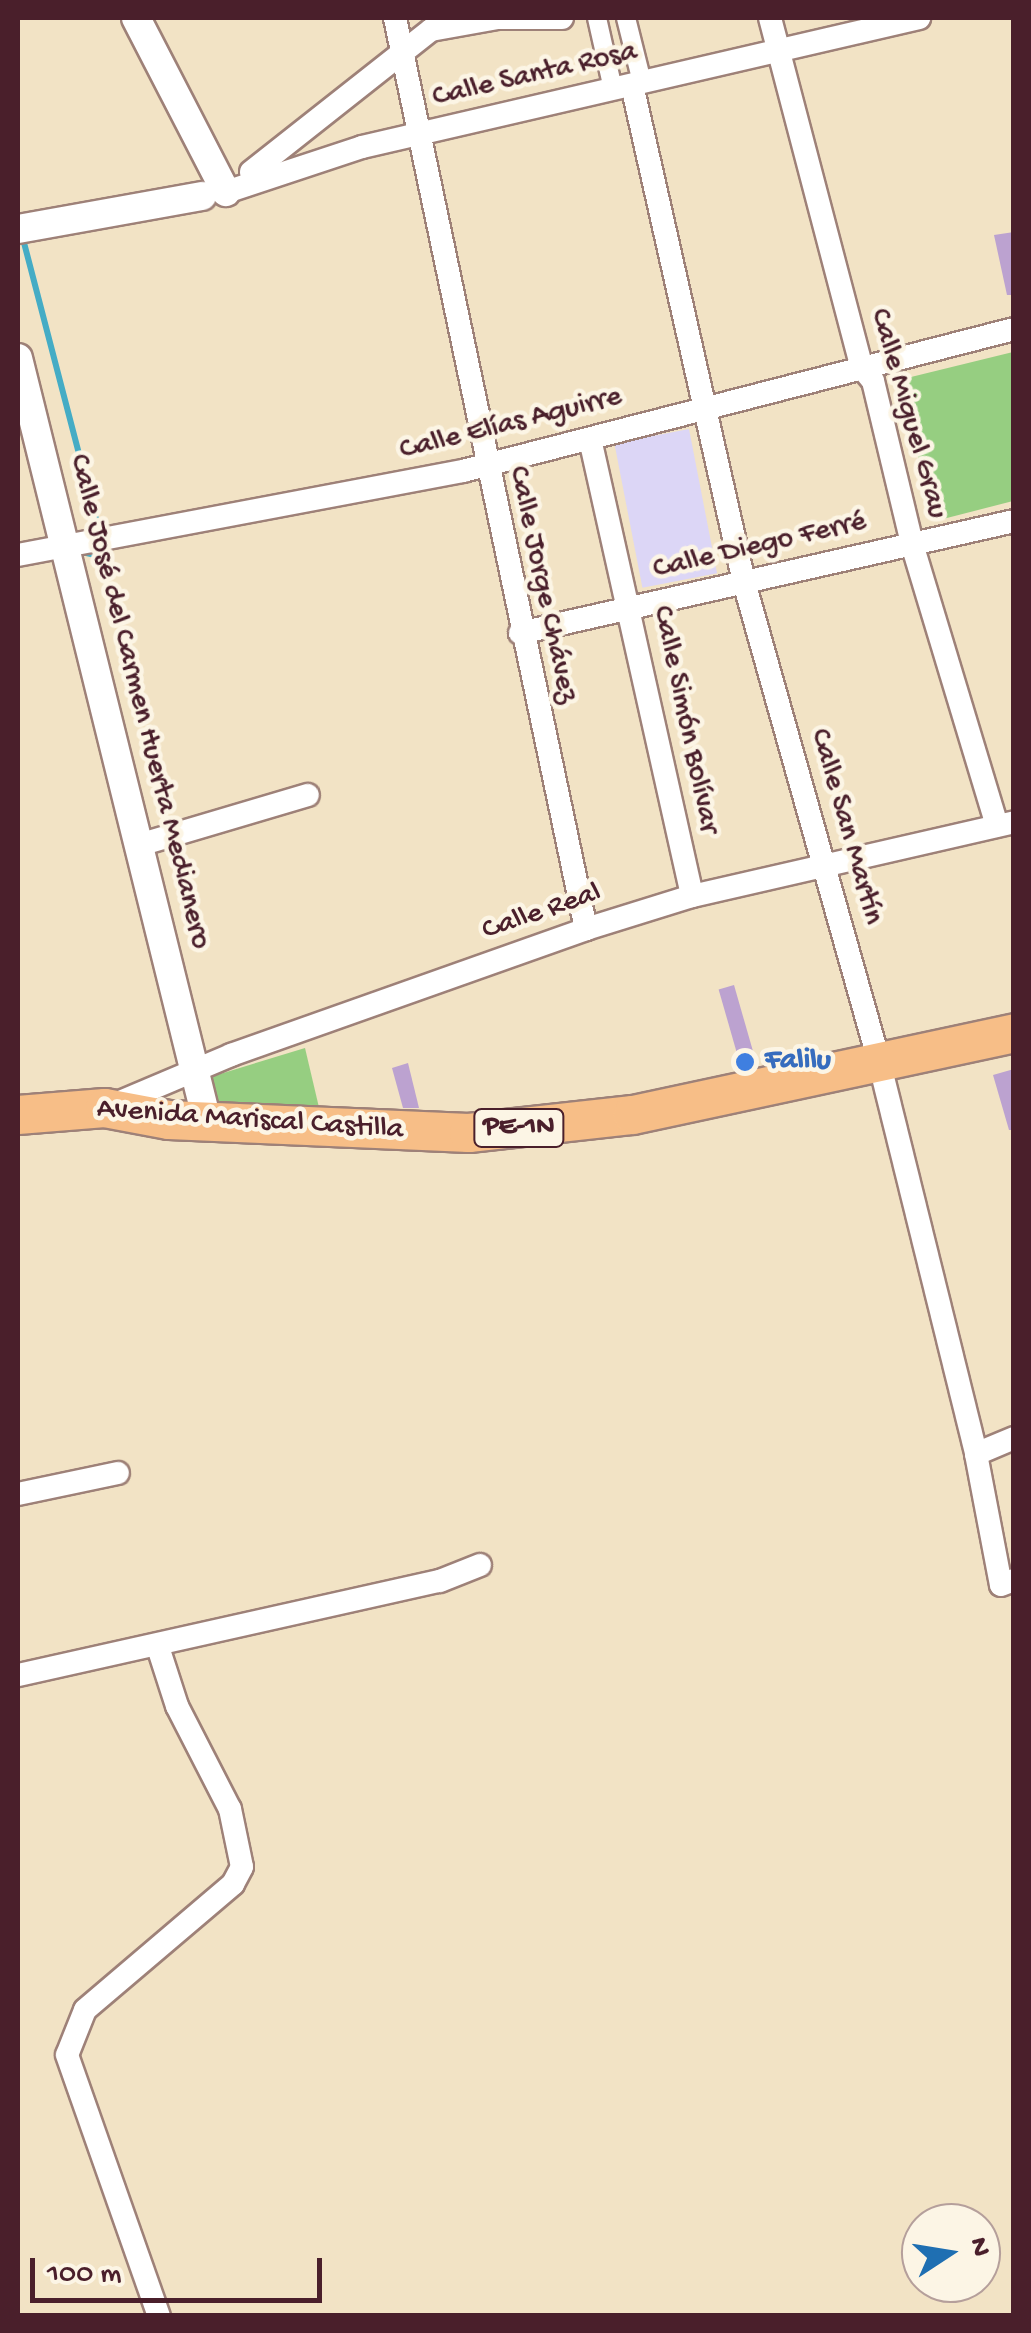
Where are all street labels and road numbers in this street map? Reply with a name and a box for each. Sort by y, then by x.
street label: Calle Santa Rosa [429,35,641,117]
street label: Calle Miguel Grau [860,305,954,523]
street label: Calle Elías Aguirre [396,380,626,470]
street label: Calle José del Carmen Huerta Medianero [59,451,217,953]
street label: Calle Jorge Chávez [498,463,584,707]
street label: Calle Diego Ferré [650,505,870,589]
street label: Calle Simón Bolívar [642,603,726,837]
street label: Calle San Martín [800,725,890,929]
street label: Calle Real [478,876,606,950]
street label: Avenida Mariscal Castilla [95,1092,405,1150]
road number: PE-1N [472,1105,566,1151]

